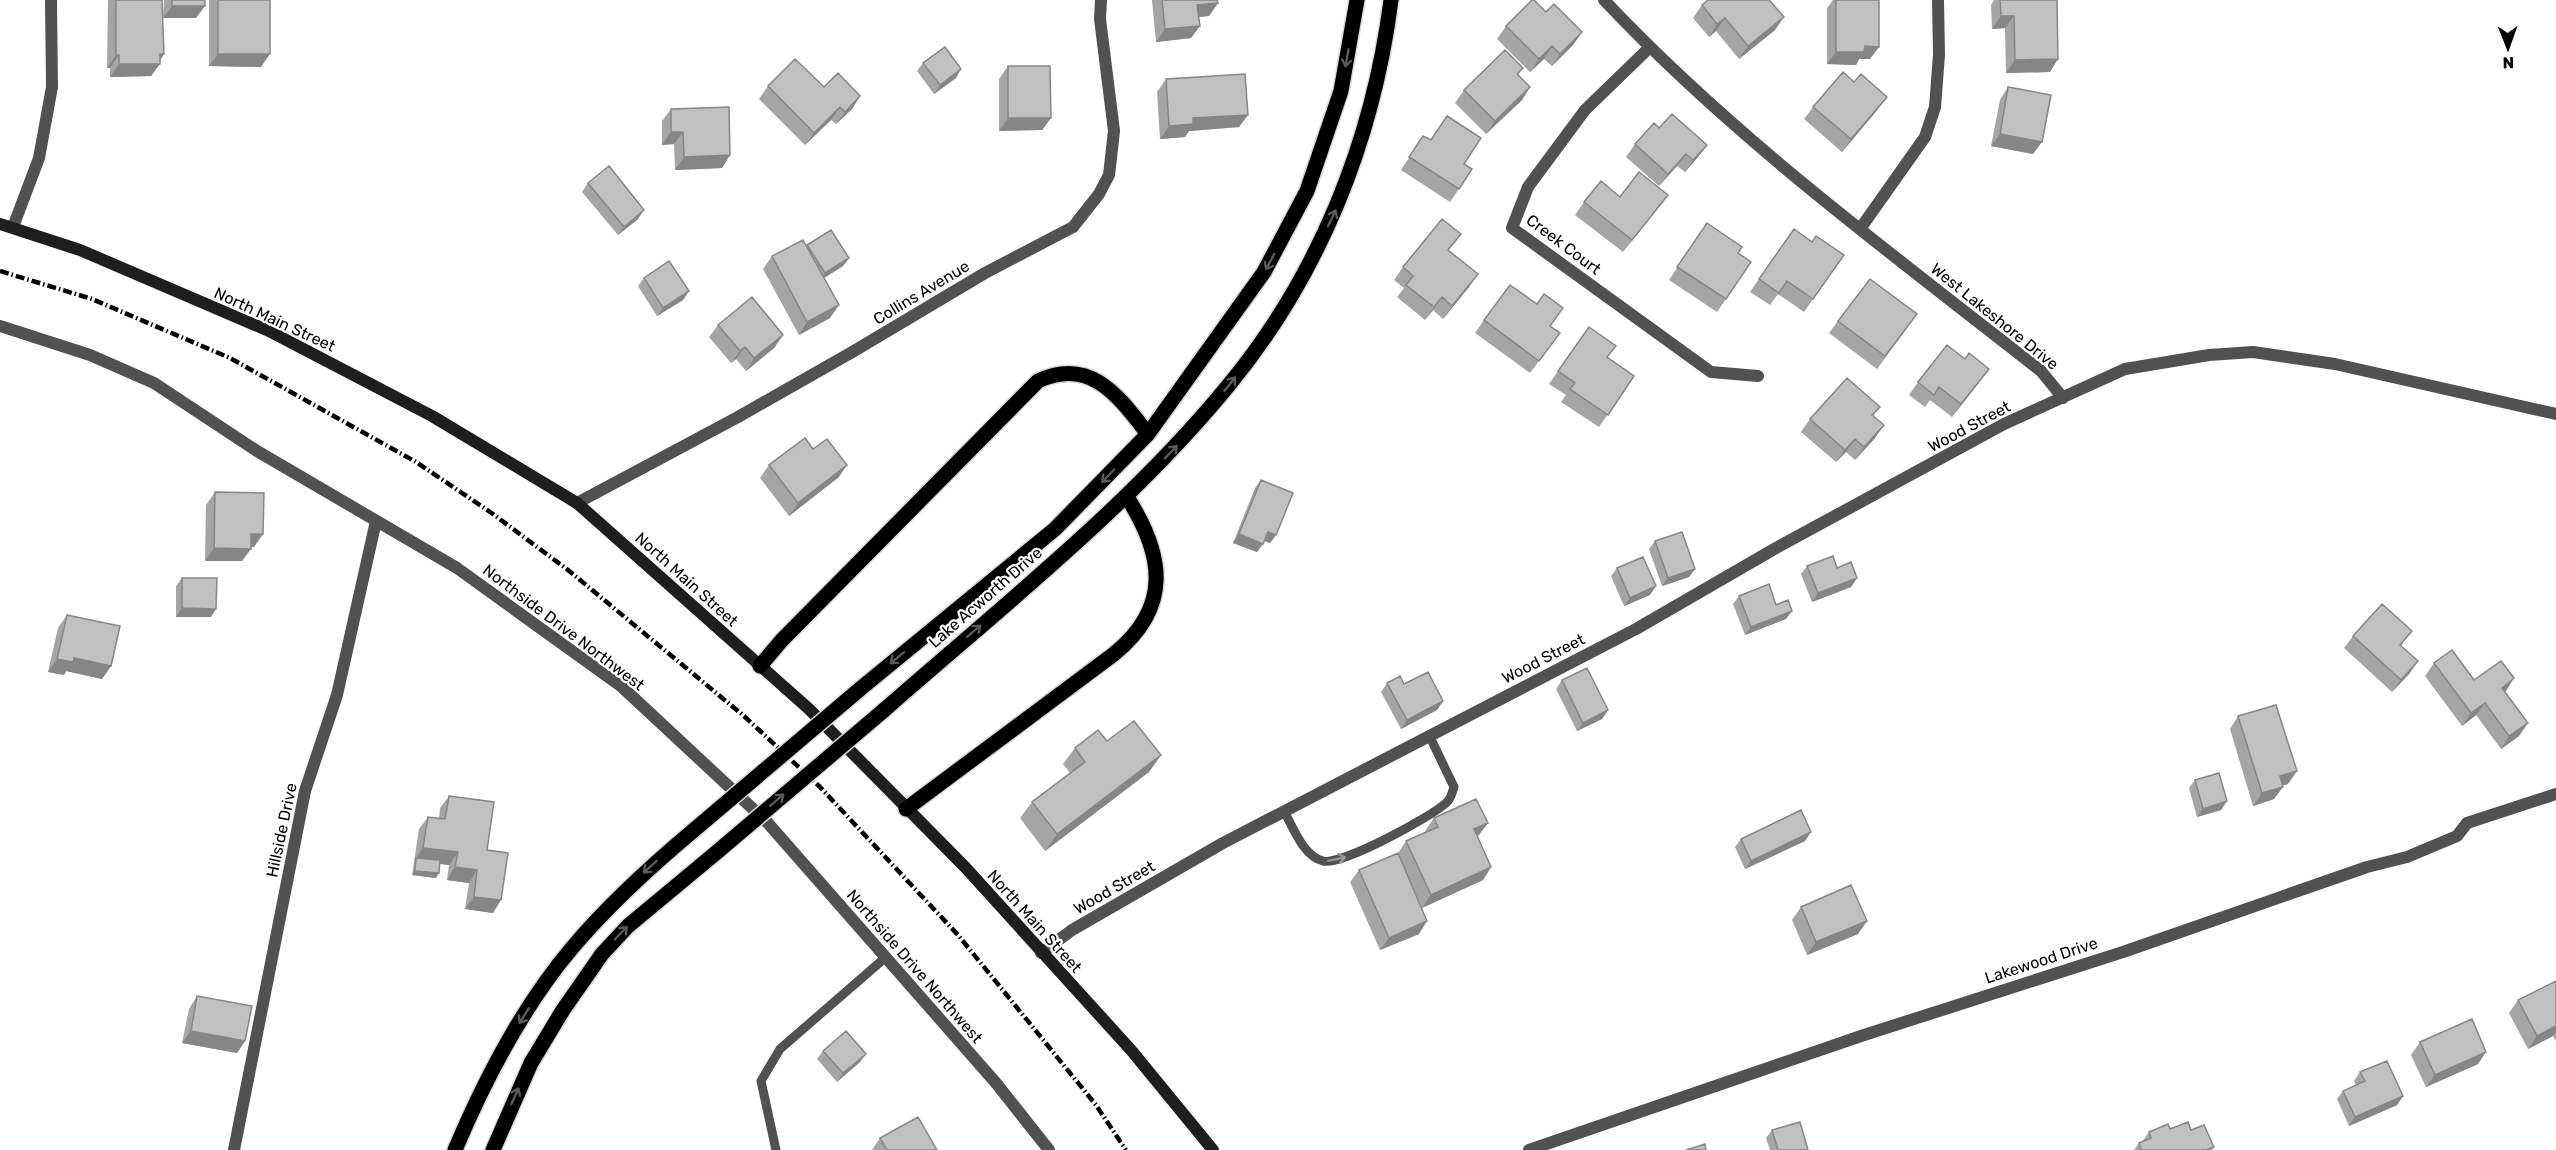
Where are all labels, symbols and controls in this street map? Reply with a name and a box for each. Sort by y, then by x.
north arrow [2478,18,2538,78]
one-way arrow [1341,47,1352,67]
text: N [2502,53,2514,72]
one-way arrow [1327,209,1338,227]
street label: Creek Court [1523,210,1605,279]
one-way arrow [1264,252,1275,270]
street label: Collins Avenue [870,256,973,329]
street label: West Lakeshore Drive [1927,259,2062,374]
street label: North Main Street [211,283,338,356]
one-way arrow [1224,376,1237,392]
street label: Wood Street [1925,397,2014,456]
one-way arrow [1164,444,1178,459]
one-way arrow [1101,469,1115,484]
street label: North Main Street [631,528,742,630]
street label: Lake Acworth Drive [925,543,1046,652]
street label: Northside Drive Northwest [479,560,648,694]
one-way arrow [966,624,981,638]
street label: Wood Street [1499,629,1588,687]
one-way arrow [890,651,905,665]
street label: Hillside Drive [262,781,301,879]
one-way arrow [769,793,784,807]
one-way arrow [1327,853,1346,864]
street label: Wood Street [1070,857,1158,918]
one-way arrow [642,860,657,875]
street label: North Main Street [984,866,1086,977]
street label: Northside Drive Northwest [843,886,987,1047]
one-way arrow [614,926,629,941]
street label: Lakewood Drive [1982,933,2100,988]
one-way arrow [518,1007,530,1024]
one-way arrow [510,1087,521,1105]

